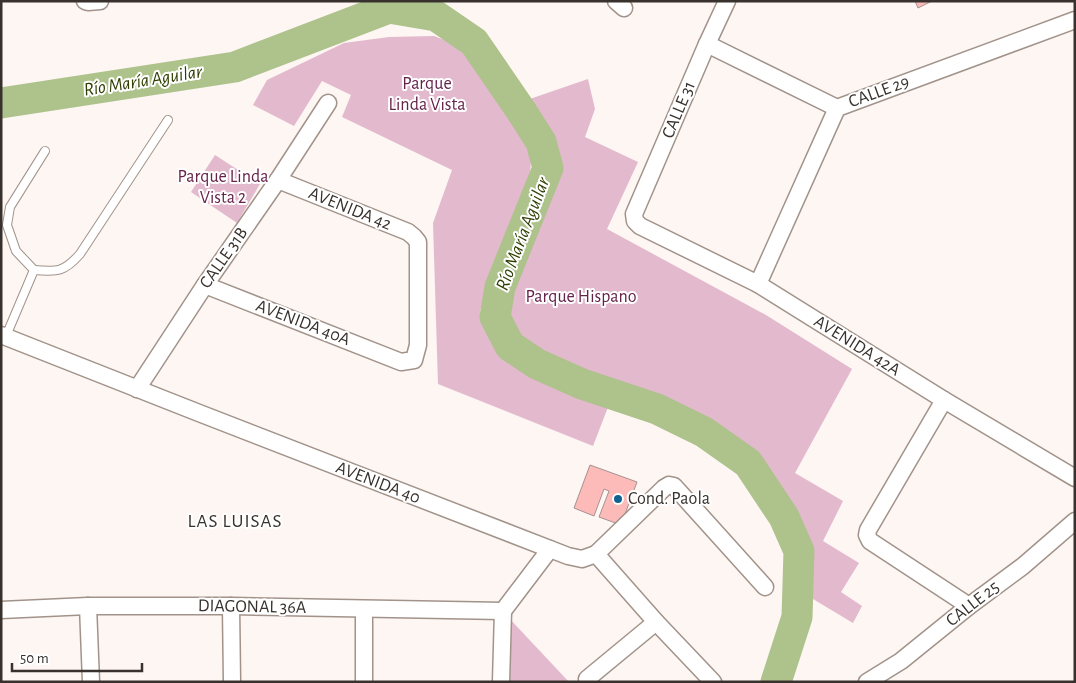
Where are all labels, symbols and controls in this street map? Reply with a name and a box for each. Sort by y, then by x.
water label: Río María Aguilar [82,62,204,100]
street label: CALLE 29 [846,73,912,111]
park label: Parque Linda Vista [389,75,465,114]
street label: CALLE 31 [659,79,699,141]
park label: Parque Linda Vista 2 [177,168,269,207]
water label: Río María Aguilar [493,174,554,293]
street label: AVENIDA 42 [306,184,394,234]
street label: CALLE 31B [197,224,251,292]
park label: Parque Hispano [525,288,637,306]
street label: AVENIDA 40A [253,297,353,349]
street label: AVENIDA 42A [811,312,904,380]
street label: AVENIDA 40 [333,459,423,507]
place label: Cond. Paola [628,490,710,508]
marker: Cond. Paola [612,493,624,505]
district label: LAS LUISAS [188,512,282,531]
street label: CALLE 25 [943,578,1003,630]
street label: DIAGONAL 36A [198,597,307,617]
scale bar [12,640,142,672]
text: 50 m [20,651,49,666]

